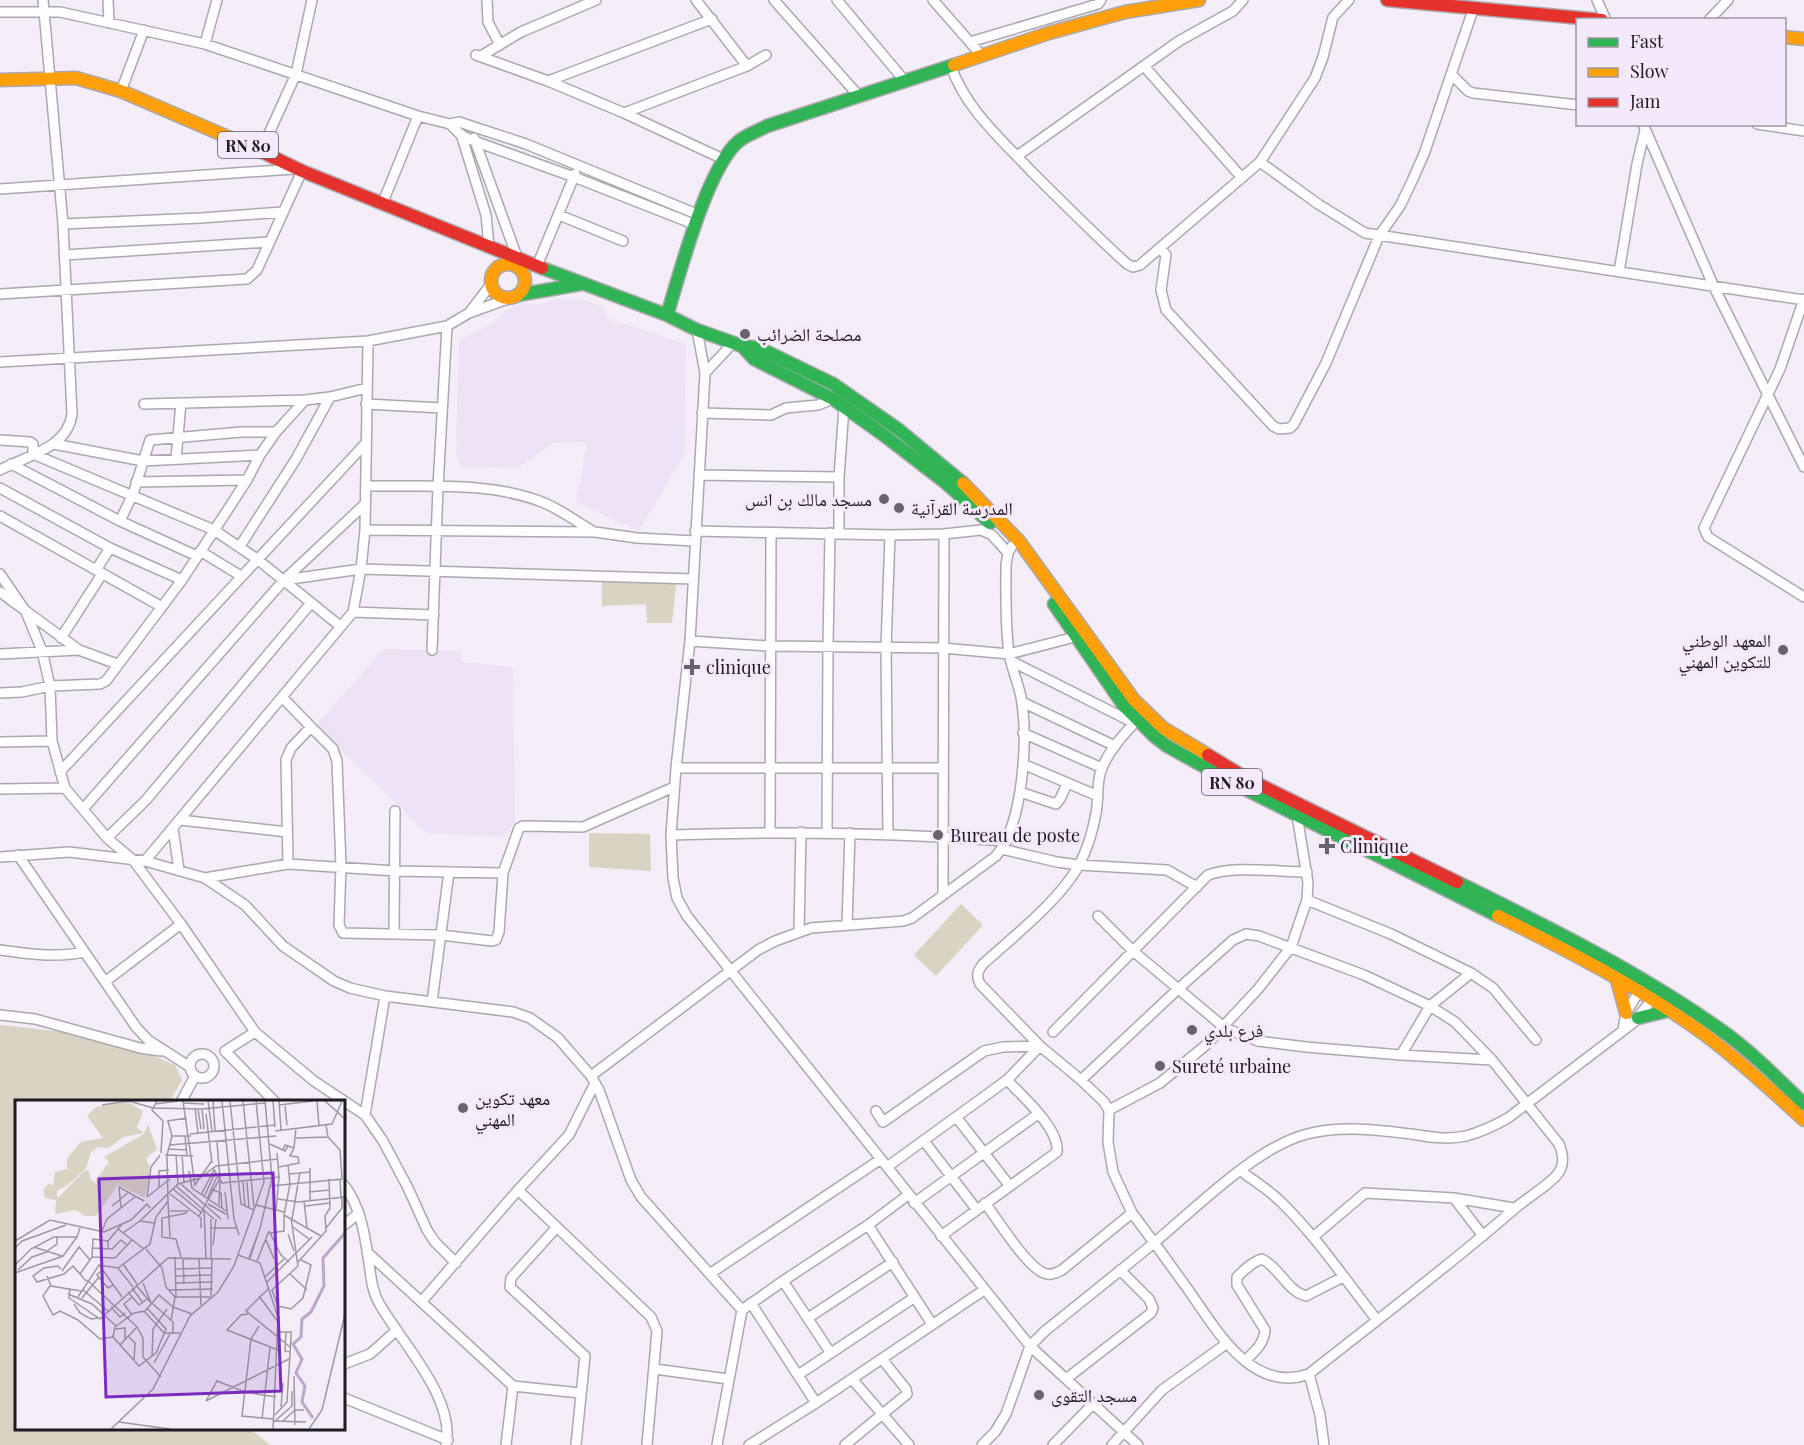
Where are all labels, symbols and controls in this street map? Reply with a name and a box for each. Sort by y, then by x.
legend [1576,18,1786,126]
text: Fast [1630,29,1664,53]
text: Slow [1630,59,1668,83]
text: Jam [1629,89,1660,113]
road number: RN 80 [218,132,278,158]
place label: مصلحة الضرائب [757,322,862,346]
marker: مصلحة الضرائب [738,327,752,341]
place label: مسجد مالك بن انس [745,487,872,511]
marker: مسجد مالك بن انس [877,492,891,506]
place label: المدرسة القرآنية [911,496,1013,520]
marker: المدرسة القرآنية [892,501,906,515]
place label: المعهد الوطني للتكوين المهني [1678,628,1771,677]
marker: المعهد الوطني للتكوين المهني [1776,643,1790,657]
place label: clinique [706,655,771,679]
marker: clinique [683,658,701,676]
road number: RN 80 [1202,769,1262,795]
place label: Bureau de poste [950,823,1080,847]
marker: Bureau de poste [931,828,945,842]
place label: Clinique [1340,834,1409,858]
marker: Clinique [1318,837,1336,855]
place label: فرع بلدي [1204,1018,1263,1046]
marker: فرع بلدي [1185,1023,1199,1037]
place label: Sureté urbaine [1172,1054,1291,1078]
marker: Sureté urbaine [1153,1059,1167,1073]
place label: معهد تكوين المهني [475,1086,550,1135]
inset map [15,1100,345,1430]
marker: معهد تكوين المهني [456,1101,470,1115]
place label: مسجد التقوى [1051,1383,1137,1407]
marker: مسجد التقوى [1032,1388,1046,1402]

